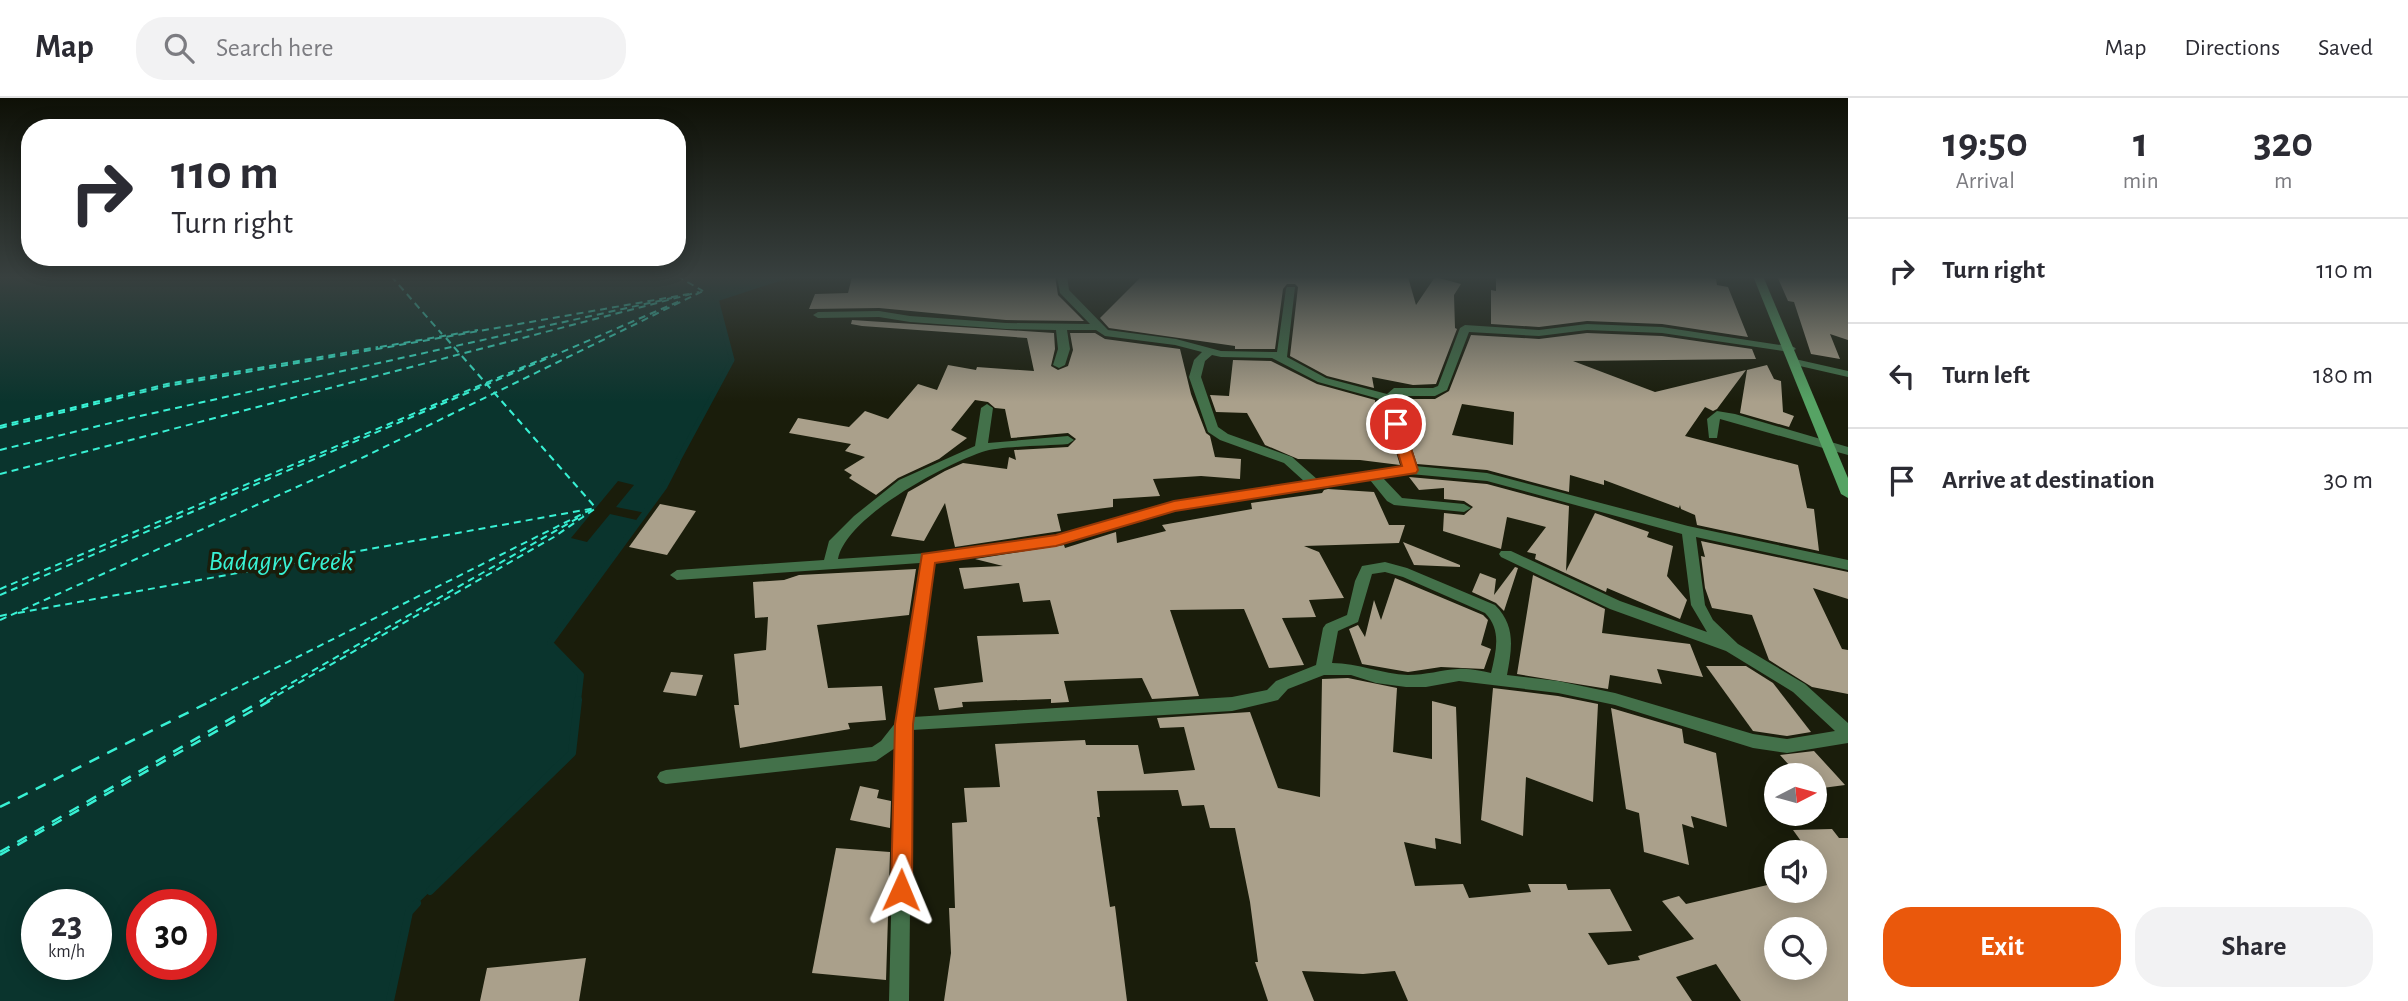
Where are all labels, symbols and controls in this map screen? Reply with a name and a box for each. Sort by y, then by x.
search box [136,17,626,80]
icon: search [160,29,198,67]
text: Map [35,31,94,64]
text: Search here [216,35,334,61]
text: Map [2104,36,2146,60]
text: Directions [2184,36,2280,60]
text: Saved [2318,36,2373,60]
text: 19:50 [1943,122,2028,164]
text: 1 [2133,122,2148,164]
text: 320 [2253,122,2313,164]
icon: right [56,147,147,238]
text: 110 m [171,149,279,198]
text: Arrival [1956,170,2015,193]
text: min [2123,170,2159,193]
text: m [2274,170,2292,193]
text: Turn right [171,207,293,239]
icon: right [1883,252,1921,290]
text: Turn right [1942,257,2045,283]
text: 110 m [2316,257,2373,283]
icon: left [1883,357,1921,395]
text: Turn left [1942,362,2030,388]
text: 180 m [2313,362,2373,388]
pin [1366,394,1426,454]
icon: arrive [1377,405,1415,443]
icon: arrive [1883,462,1921,500]
text: Arrive at destination [1942,467,2155,493]
text: 30 m [2323,467,2373,493]
water label: Badagry Creek [208,548,354,576]
north arrow [1764,763,1827,826]
map controls [1764,763,1827,980]
button: sound [1764,840,1827,903]
position arrow [864,853,938,927]
speed limit sign: 30 [126,889,217,980]
button: Exit [1883,907,2121,987]
button: Share [2135,907,2373,987]
text: 23 [51,908,82,943]
button: search [1764,917,1827,980]
text: km/h [48,943,85,961]

